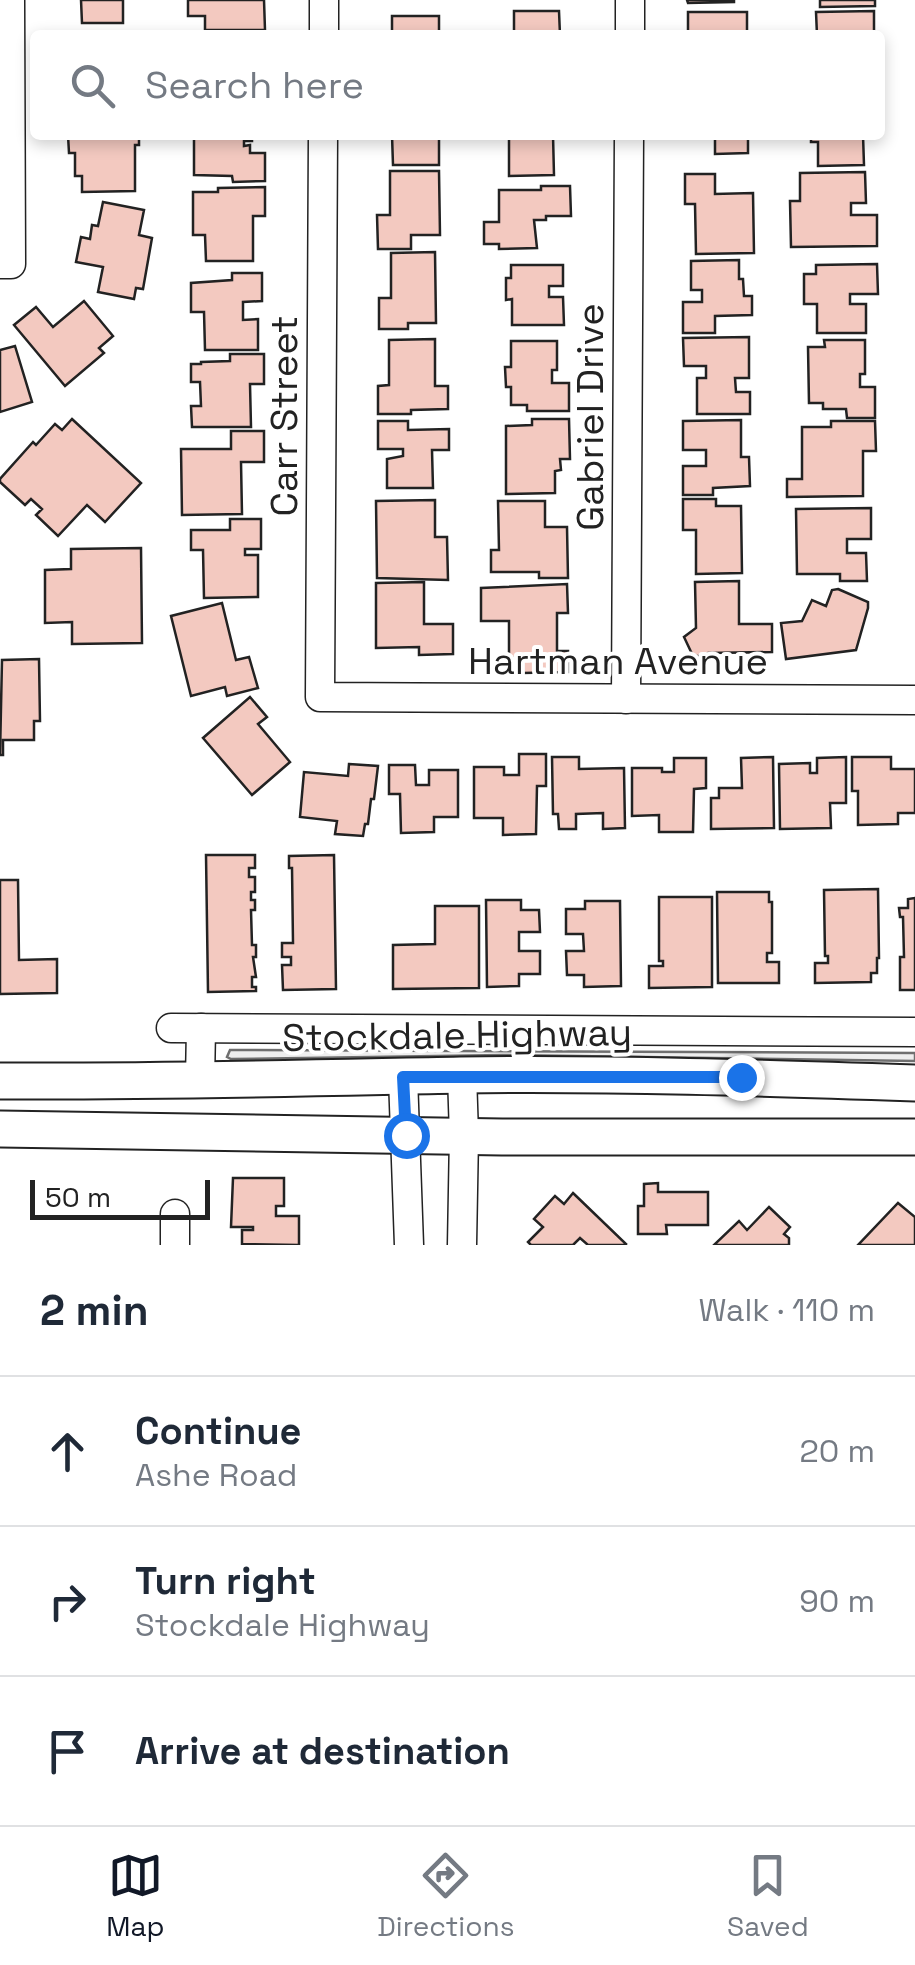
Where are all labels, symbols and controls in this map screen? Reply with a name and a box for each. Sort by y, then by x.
search box [30,30,885,140]
icon: search [65,58,120,113]
text: Search here [145,61,364,109]
street label: Gabriel Drive [566,303,614,531]
street label: Carr Street [260,316,308,516]
street label: Hartman Avenue [468,637,768,685]
street label: Stockdale Highway [282,1008,632,1062]
route end [719,1055,765,1101]
route start [384,1113,430,1159]
scale bar [30,1175,210,1220]
text: 50 m [45,1179,111,1215]
text: 2 min [40,1284,149,1337]
text: Walk · 110 m [698,1290,875,1330]
text: Continue [135,1407,301,1455]
icon: ahead [40,1424,95,1479]
text: 20 m [799,1431,875,1471]
text: Ashe Road [135,1455,297,1495]
text: Turn right [135,1557,316,1605]
icon: right [40,1574,95,1629]
text: 90 m [799,1581,875,1621]
text: Stockdale Highway [135,1605,430,1645]
icon: arrive [40,1724,95,1779]
text: Arrive at destination [135,1727,510,1775]
tab: Map [106,1848,165,1944]
tab: Directions [377,1848,514,1944]
tab: Saved [727,1848,809,1944]

